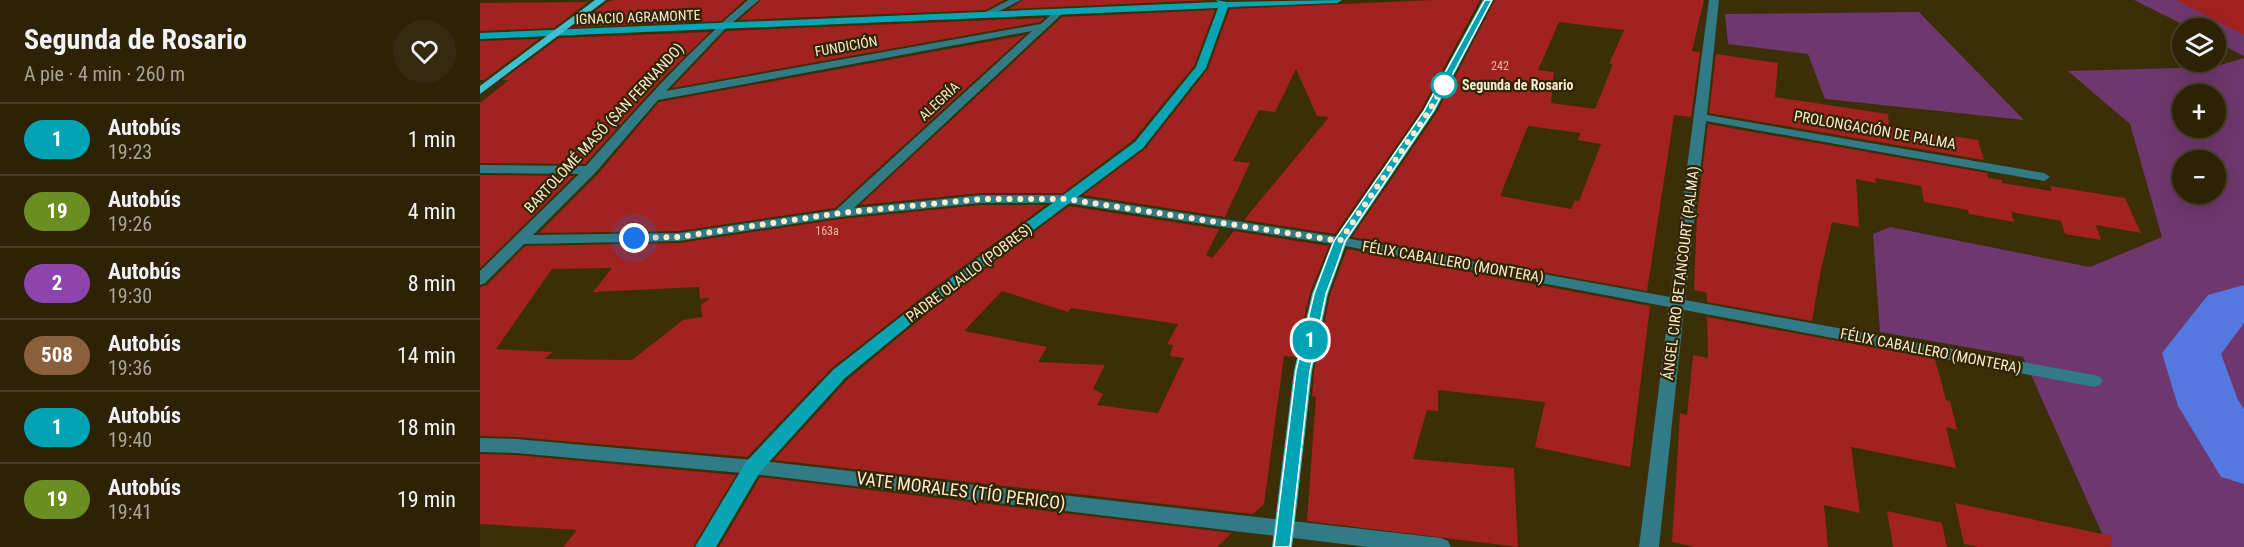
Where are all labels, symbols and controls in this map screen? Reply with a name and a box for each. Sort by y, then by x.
street label: IGNACIO AGRAMONTE [575,7,701,27]
map controls [2172,18,2226,204]
button: layers [2172,18,2226,72]
button: heart [393,20,456,83]
text: Segunda de Rosario [24,23,247,56]
street label: FUNDICIÓN [813,32,879,59]
street label: BARTOLOMÉ MASÓ (SAN FERNANDO) [521,39,687,217]
house number: 242 [1491,59,1509,73]
text: A pie · 4 min · 260 m [24,62,185,86]
marker: Segunda de Rosario [1431,72,1457,98]
place label: Segunda de Rosario [1462,77,1574,93]
street label: ALEGRÍA [915,78,962,124]
button: + [2172,84,2226,138]
street label: PROLONGACIÓN DE PALMA [1793,107,1958,153]
text: Autobús [108,115,181,140]
text: 1 [52,127,62,151]
text: 1 min [408,127,456,152]
text: 19:23 [108,140,152,164]
button: − [2172,150,2226,204]
street label: ÁNGEL CIRO BETANCOURT (PALMA) [1659,165,1703,381]
text: Autobús [108,187,181,212]
text: 19 [46,199,68,223]
text: 4 min [408,199,456,224]
text: 19:26 [108,212,152,236]
street label: PADRE OLALLO (POBRES) [903,220,1035,326]
your location [619,223,649,253]
house number: 163a [815,224,839,238]
street label: FÉLIX CABALLERO (MONTERA) [1361,237,1545,287]
text: Autobús [108,259,181,284]
text: 2 [52,271,62,295]
text: 8 min [408,271,456,296]
text: 19:30 [108,284,152,308]
line badge: 1 [1290,320,1330,360]
street label: FÉLIX CABALLERO (MONTERA) [1839,325,2023,377]
text: 1 [1305,328,1315,352]
text: Autobús [108,331,181,356]
text: 508 [41,343,73,367]
text: 14 min [397,343,456,368]
text: 19:36 [108,356,152,380]
text: Autobús [108,403,181,428]
text: 1 [52,415,62,439]
text: 18 min [397,415,456,440]
text: 19:40 [108,428,152,452]
street label: VATE MORALES (TÍO PERICO) [855,467,1067,515]
text: Autobús [108,475,181,500]
text: 19 [46,487,68,511]
text: 19 min [397,487,456,512]
text: 19:41 [108,500,152,524]

